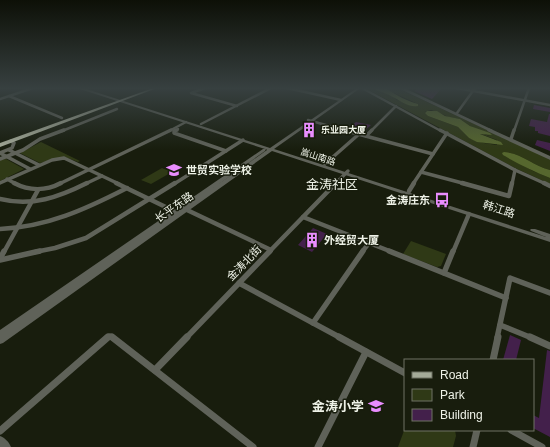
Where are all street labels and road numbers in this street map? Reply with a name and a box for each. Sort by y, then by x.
street label: 嵩山南路 [299,147,337,167]
street label: 长平东路 [153,189,195,225]
street label: 韩江路 [481,198,517,220]
street label: 金涛北街 [224,243,264,283]

